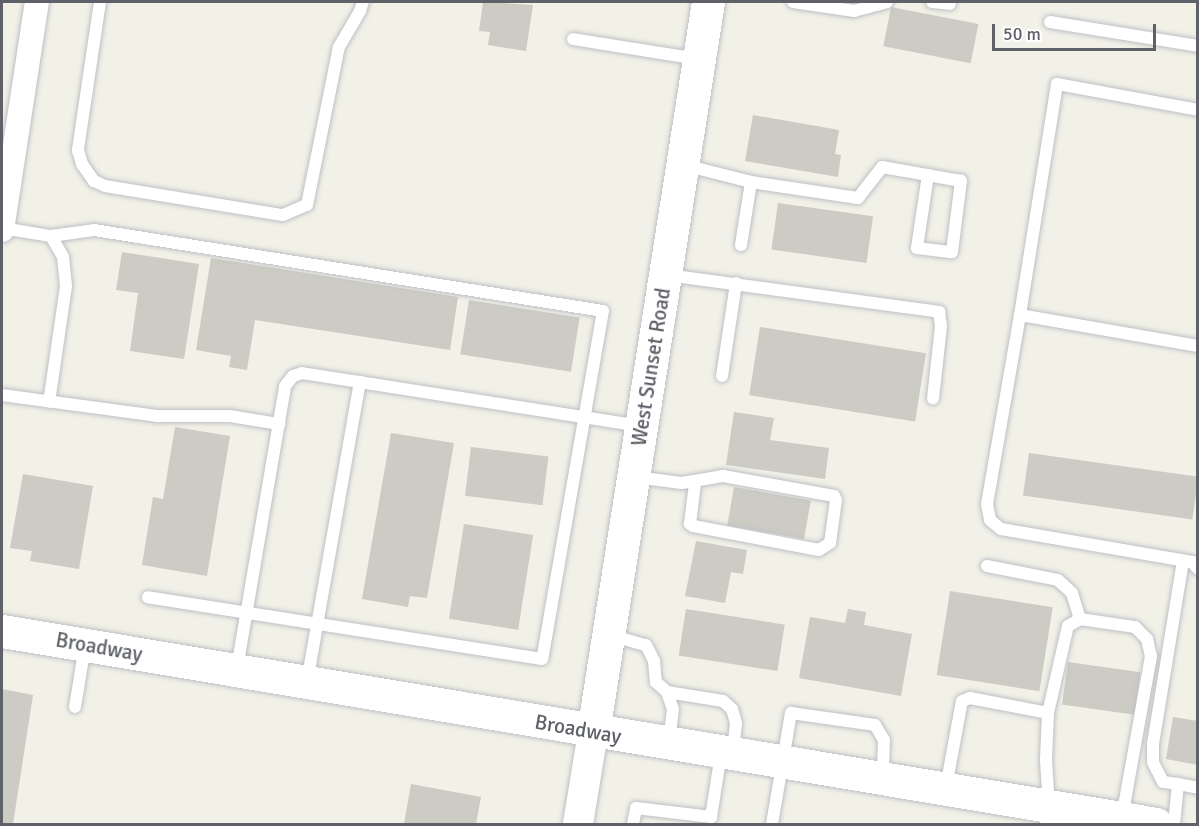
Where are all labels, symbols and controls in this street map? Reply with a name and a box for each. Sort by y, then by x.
scale bar [995,12,1158,50]
text: 50 m [1003,23,1041,45]
street label: West Sunset Road [626,286,676,448]
street label: Broadway [54,627,144,667]
street label: Broadway [533,709,623,749]

